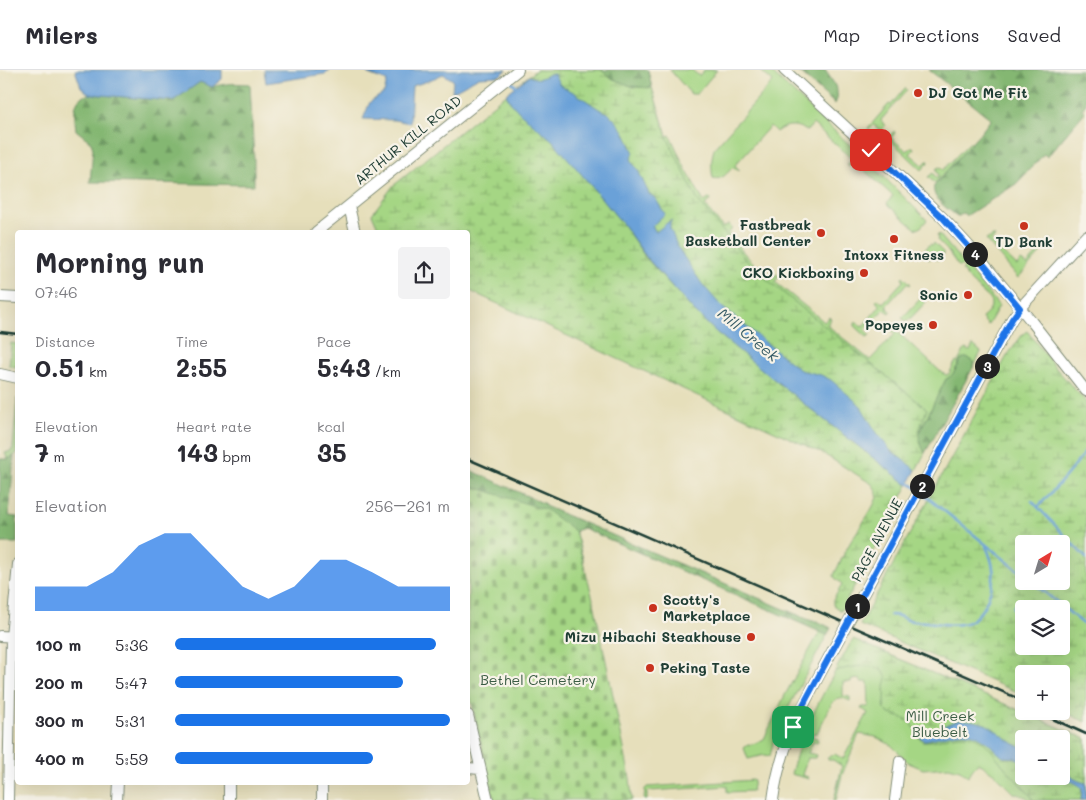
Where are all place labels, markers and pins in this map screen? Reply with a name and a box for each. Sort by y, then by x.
place label: DJ Got Me Fit [928,83,1027,102]
marker: DJ Got Me Fit [912,87,924,99]
pin [850,129,892,171]
place label: Fastbreak Basketball Center [685,215,811,250]
marker: TD Bank [1018,220,1030,232]
marker: Fastbreak Basketball Center [815,227,827,239]
place label: TD Bank [996,232,1052,251]
marker: Intoxx Fitness [888,233,900,245]
pin: 4 [962,242,988,266]
place label: Intoxx Fitness [844,245,944,264]
place label: CKO Kickboxing [742,263,854,282]
marker: CKO Kickboxing [858,267,870,279]
place label: Sonic [920,285,958,304]
marker: Sonic [962,289,974,301]
place label: Popeyes [865,315,923,334]
marker: Popeyes [927,319,939,331]
pin: 3 [974,354,1000,378]
pin: 2 [910,474,934,498]
place label: Scotty's Marketplace [663,590,750,625]
pin: 1 [844,594,870,618]
marker: Scotty's Marketplace [647,602,659,614]
place label: Mizu Hibachi Steakhouse [565,627,741,646]
marker: Mizu Hibachi Steakhouse [745,631,757,643]
place label: Peking Taste [660,658,750,677]
marker: Peking Taste [644,662,656,674]
pin [772,706,814,748]

